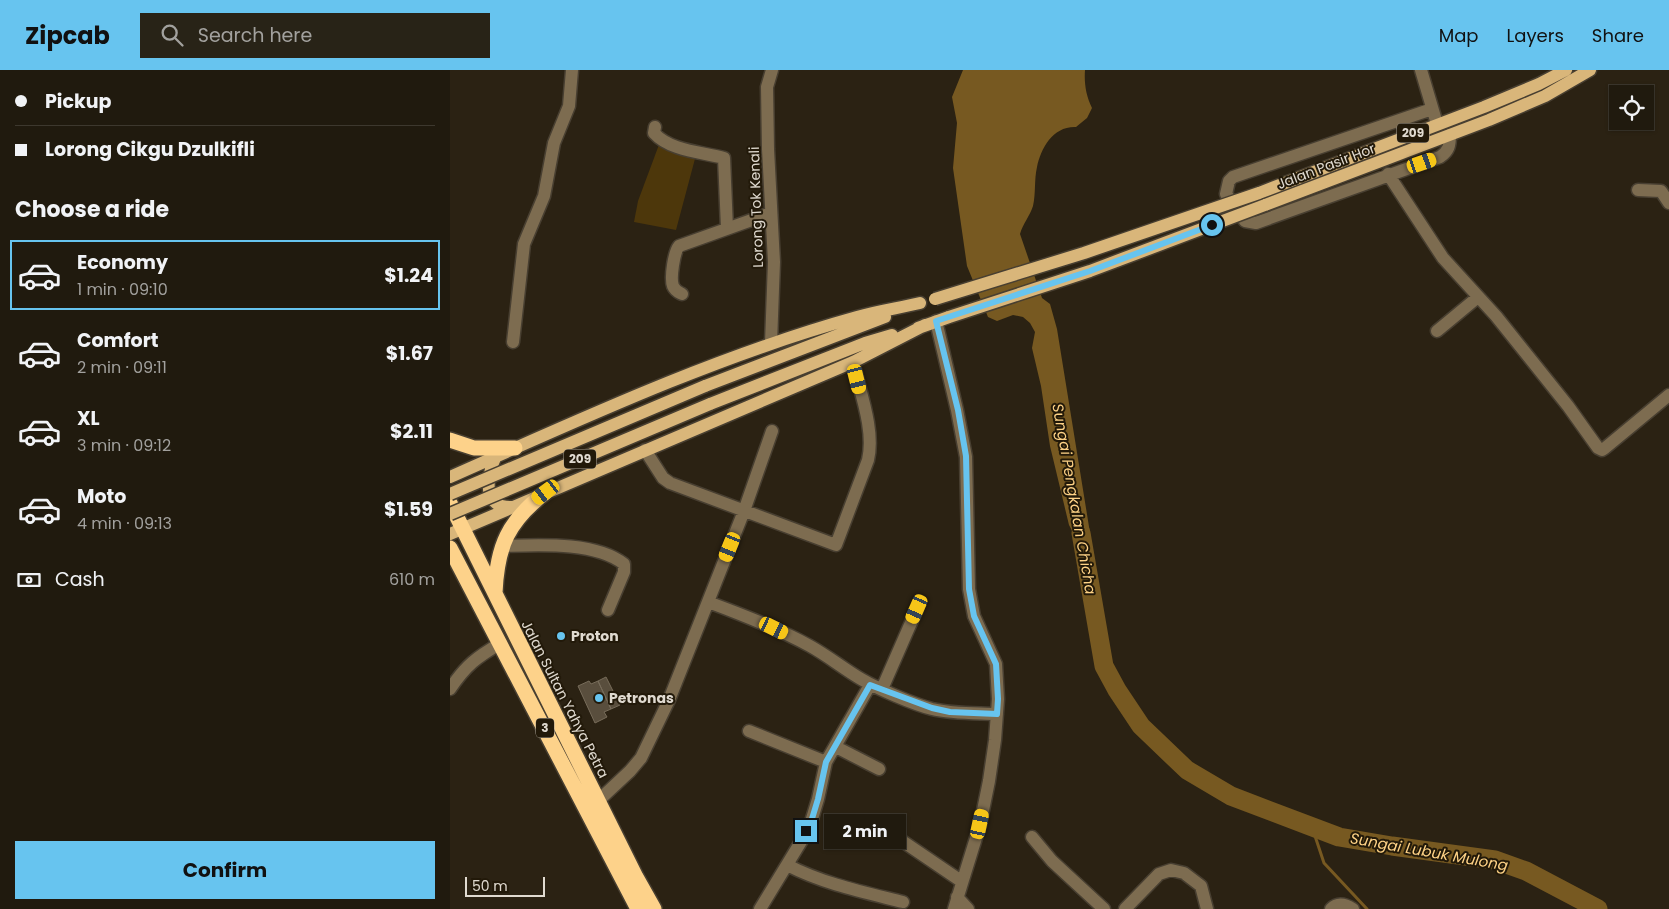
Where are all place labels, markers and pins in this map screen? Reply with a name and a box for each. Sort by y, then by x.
place label: Proton [571,626,619,646]
marker: Proton [555,630,567,642]
place label: Petronas [609,688,674,708]
marker: Petronas [593,692,605,704]

